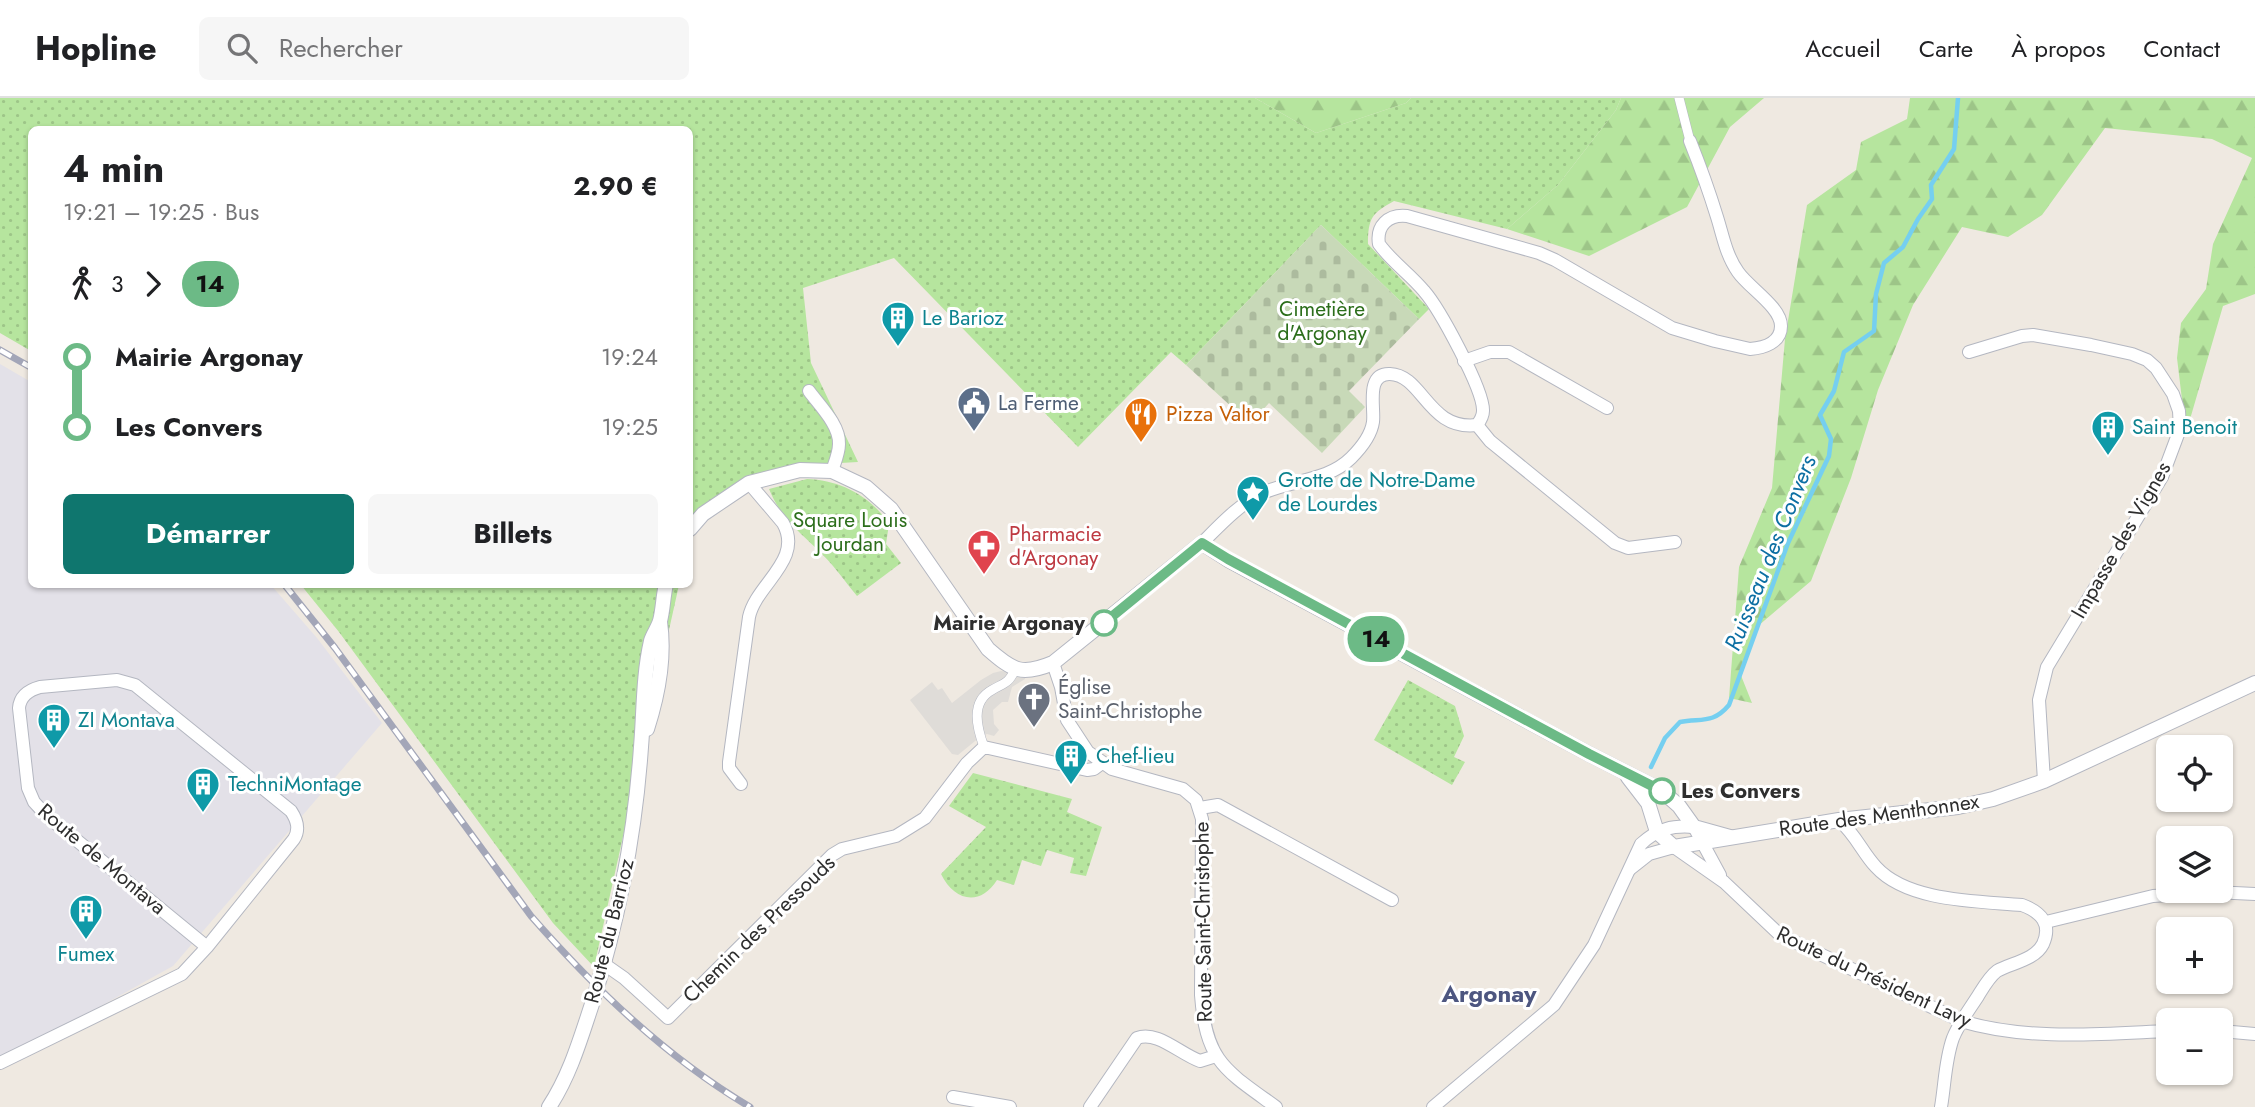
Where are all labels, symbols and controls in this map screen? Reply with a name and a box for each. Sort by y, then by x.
search box [199,17,689,80]
text: Hopline [35,25,157,72]
icon: search [223,29,261,67]
text: Rechercher [279,29,403,67]
text: Accueil [1805,31,1881,66]
text: Carte [1919,31,1973,66]
text: À propos [2011,31,2105,66]
text: Contact [2143,31,2220,66]
text: 4 min [63,141,164,196]
text: 2.90 € [573,167,658,205]
text: 19:21 – 19:25 · Bus [63,195,259,229]
icon: walk [63,265,101,303]
icon: forward [134,265,172,303]
text: 14 [196,266,225,301]
text: 3 [111,267,124,301]
park label: Cimetière d'Argonay [1277,294,1367,348]
building icon: Le Barioz [879,299,917,348]
place label: Le Barioz [922,303,1004,333]
text: Mairie Argonay [115,338,303,376]
text: 19:24 [601,340,658,374]
public building icon: La Ferme [955,384,993,433]
place label: La Ferme [998,388,1079,418]
restaurant icon: Pizza Valtor [1122,395,1160,444]
place label: Pizza Valtor [1166,399,1271,429]
text: Les Convers [115,408,262,446]
building icon: Saint Benoit [2089,408,2127,457]
text: 19:25 [601,410,658,444]
place label: Saint Benoit [2132,412,2237,442]
water label: Ruisseau des Convers [1715,449,1825,656]
street label: Impasse des Vignes [2064,456,2178,624]
place label: Grotte de Notre-Dame de Lourdes [1278,465,1476,519]
place icon: Grotte de Notre-Dame de Lourdes [1234,473,1272,522]
button: Démarrer [63,494,354,574]
button: Billets [368,494,658,574]
park label: Square Louis Jourdan [793,505,907,559]
place label: Pharmacie d'Argonay [1009,519,1102,573]
pharmacy icon: Pharmacie d'Argonay [965,527,1003,576]
place label: Mairie Argonay [933,608,1086,638]
marker: Mairie Argonay [1091,610,1117,636]
line badge: 14 [1344,616,1408,662]
text: 14 [1362,621,1390,656]
place label: Église Saint-Christophe [1058,672,1203,726]
church icon: Église Saint-Christophe [1015,680,1053,729]
building icon: ZI Montava [35,701,73,750]
place label: ZI Montava [78,705,175,735]
map controls [2156,735,2233,1085]
button: locate [2156,735,2233,812]
building icon: Chef-lieu [1052,737,1090,786]
place label: Chef-lieu [1096,741,1175,771]
building icon: TechniMontage [184,765,222,814]
place label: TechniMontage [228,769,362,799]
place label: Les Convers [1681,776,1800,806]
marker: Les Convers [1649,778,1675,804]
street label: Route des Menthonnex [1777,786,1981,844]
street label: Route de Montava [31,796,173,922]
street label: Route Saint-Christophe [1186,821,1220,1023]
button: layers [2156,826,2233,903]
street label: Chemin des Pressouds [676,848,842,1010]
street label: Route du Barrioz [577,855,642,1007]
building icon: Fumex [67,892,105,941]
button: + [2156,917,2233,994]
street label: Route du Président Lavy [1772,919,1977,1036]
place label: Fumex [58,939,115,969]
district label: Argonay [1440,976,1537,1011]
button: − [2156,1008,2233,1085]

